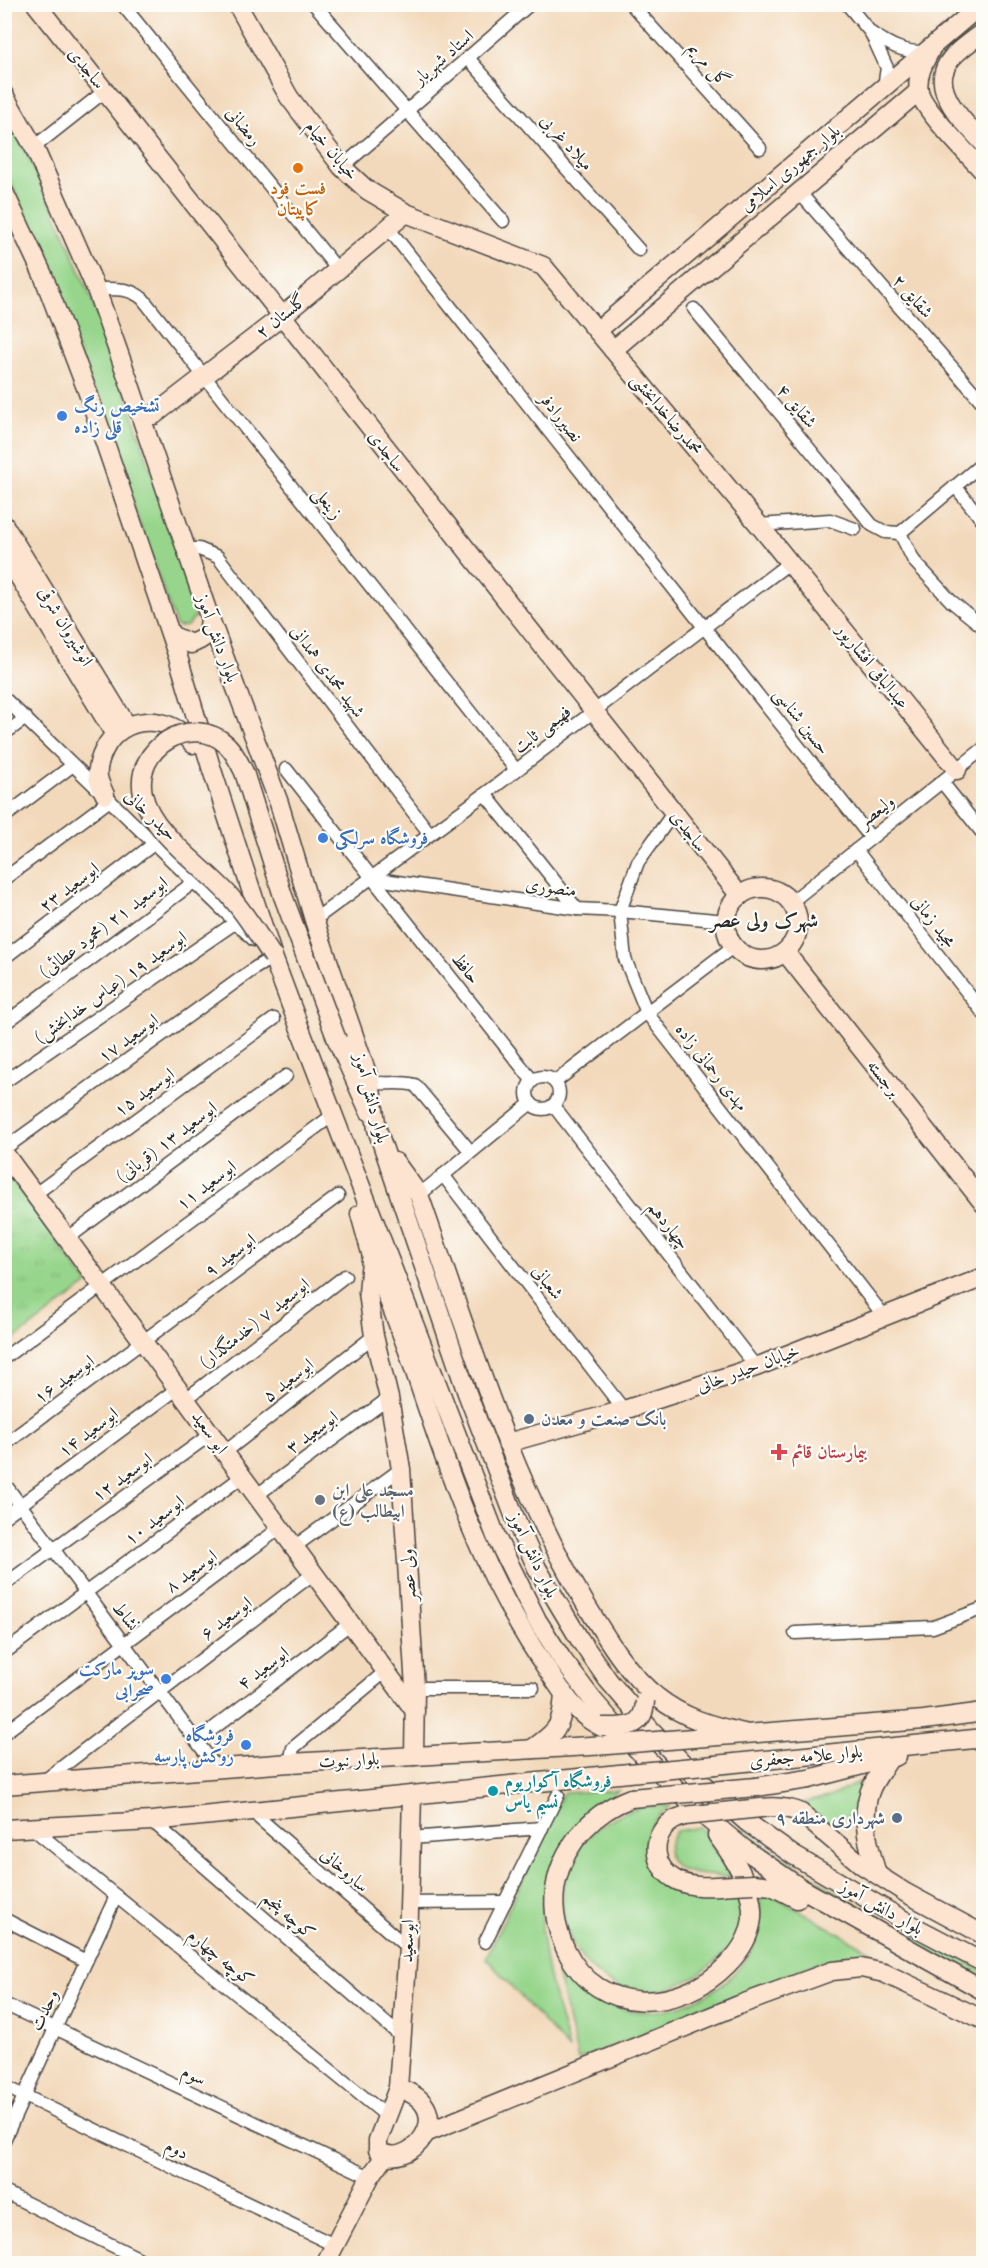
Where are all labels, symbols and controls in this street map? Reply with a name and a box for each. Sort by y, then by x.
street label: استاد شهریار [409,27,479,91]
street label: گل مریم [679,37,735,95]
street label: ساجدی [64,45,108,93]
street label: رمضانی [221,104,264,150]
street label: میلاد غربی [534,111,596,176]
street label: خیابان خیام [297,117,361,188]
street label: بلوار جمهوری اسلامی [737,122,845,216]
marker: فست فود کاپیتان [291,161,305,175]
place label: فست فود کاپیتان [270,180,326,221]
street label: شقایق ۲ [888,271,936,322]
street label: گلستان ۲ [251,289,310,342]
street label: محمدرضاخدابخشی [625,370,705,461]
street label: شقایق ۴ [772,381,820,433]
street label: نصیررادفر [533,388,585,447]
place label: تشخیص رنگ قلی زاده [74,394,160,441]
marker: تشخیص رنگ قلی زاده [55,409,69,423]
street label: ساجدی [365,427,408,476]
street label: زینعلی [307,484,345,525]
street label: انوشیروان شرقی [33,583,97,670]
street label: بلوار دانش آموز [190,589,243,686]
street label: عبدالباقی افشارپور [829,618,913,715]
street label: شهید محمدی همدانی [285,622,368,722]
street label: حسین شناسی [767,685,833,760]
street label: فهیمی ثابت [511,703,576,759]
street label: حیدر خانی [120,787,180,846]
street label: ولیعصر [854,792,899,834]
street label: ساجدی [667,807,710,856]
place label: فروشگاه سرلکی [335,826,428,850]
marker: فروشگاه سرلکی [316,831,330,845]
street label: ابوسعید ۲۳ [37,860,103,917]
street label: ابوسعید ۲۱ (محمود عطائی) [35,872,172,983]
street label: منصوری [524,875,578,901]
street label: مجید زمانی [907,892,959,952]
district label: شهرک ولی عصر [708,911,818,933]
street label: ابوسعید ۱۹ (عباس خدابخش) [30,927,191,1049]
street label: حافظ [448,950,483,987]
street label: ابوسعید ۱۷ [95,1011,163,1067]
street label: مهدی رحمانی زاده [670,1021,751,1116]
street label: بلوار دانش آموز [348,1049,394,1146]
street label: برجسته [863,1057,903,1101]
street label: ابوسعید ۱۵ [111,1065,179,1121]
street label: ابوسعید ۱۳ (قربانی) [112,1098,222,1188]
street label: ابوسعید ۱۱ [174,1158,240,1215]
street label: چهاردهم [638,1198,692,1257]
street label: ابوسعید ۹ [202,1231,260,1281]
street label: شعبانی [527,1262,566,1304]
street label: ابوسعید ۷ (خدمتگذار) [194,1273,314,1373]
street label: خیابان حیدر خانی [694,1342,803,1397]
street label: ابوسعید ۱۶ [31,1352,99,1408]
street label: ابوسعید ۵ [260,1356,318,1407]
street label: ابوسعید ۱۴ [56,1405,122,1462]
street label: ابو سعید [187,1408,231,1458]
street label: ابوسعید ۳ [284,1408,342,1458]
place label: بانک صنعت و معدن [541,1409,666,1430]
marker: بانک صنعت و معدن [522,1412,536,1426]
marker: بیمارستان قائم [770,1443,788,1461]
place label: بیمارستان قائم [792,1443,867,1468]
street label: ابوسعید ۱۲ [89,1450,157,1506]
place label: مسجد علی ابن ابیطالب (ع) [332,1482,414,1526]
street label: ابوسعید ۱۰ [122,1493,188,1550]
marker: مسجد علی ابن ابیطالب (ع) [313,1493,327,1507]
street label: بلوار دانش آموز [503,1507,563,1602]
street label: ابوسعید ۸ [163,1547,221,1597]
street label: ولی عصر [398,1548,422,1604]
street label: ابوسعید ۶ [198,1594,256,1644]
street label: نشاط [109,1599,142,1635]
street label: ابوسعید ۴ [235,1644,293,1694]
place label: سوپر مارکت صحرابی [79,1661,154,1703]
marker: سوپر مارکت صحرابی [159,1672,173,1686]
place label: فروشگاه روکش پارسه [154,1723,234,1769]
marker: فروشگاه روکش پارسه [239,1738,253,1752]
street label: بلوار علامه جعفری [749,1743,863,1773]
street label: بلوار نبوت [318,1750,380,1773]
place label: فروشگاه آکواریوم نسیم یاس [505,1769,612,1820]
marker: فروشگاه آکواریوم نسیم یاس [486,1784,500,1798]
place label: شهرداری منطقه ۹ [776,1810,885,1830]
marker: شهرداری منطقه ۹ [890,1811,904,1825]
street label: ساروخانی [316,1845,372,1897]
street label: بلوار دانش آموز [834,1874,927,1941]
street label: کوچه پنجم [254,1888,318,1948]
street label: ابوسعید [398,1919,419,1963]
street label: کوچه چهارم [180,1926,257,1994]
street label: وحدت [28,1987,63,2034]
street label: سوم [176,2063,209,2095]
street label: دوم [159,2137,191,2169]

